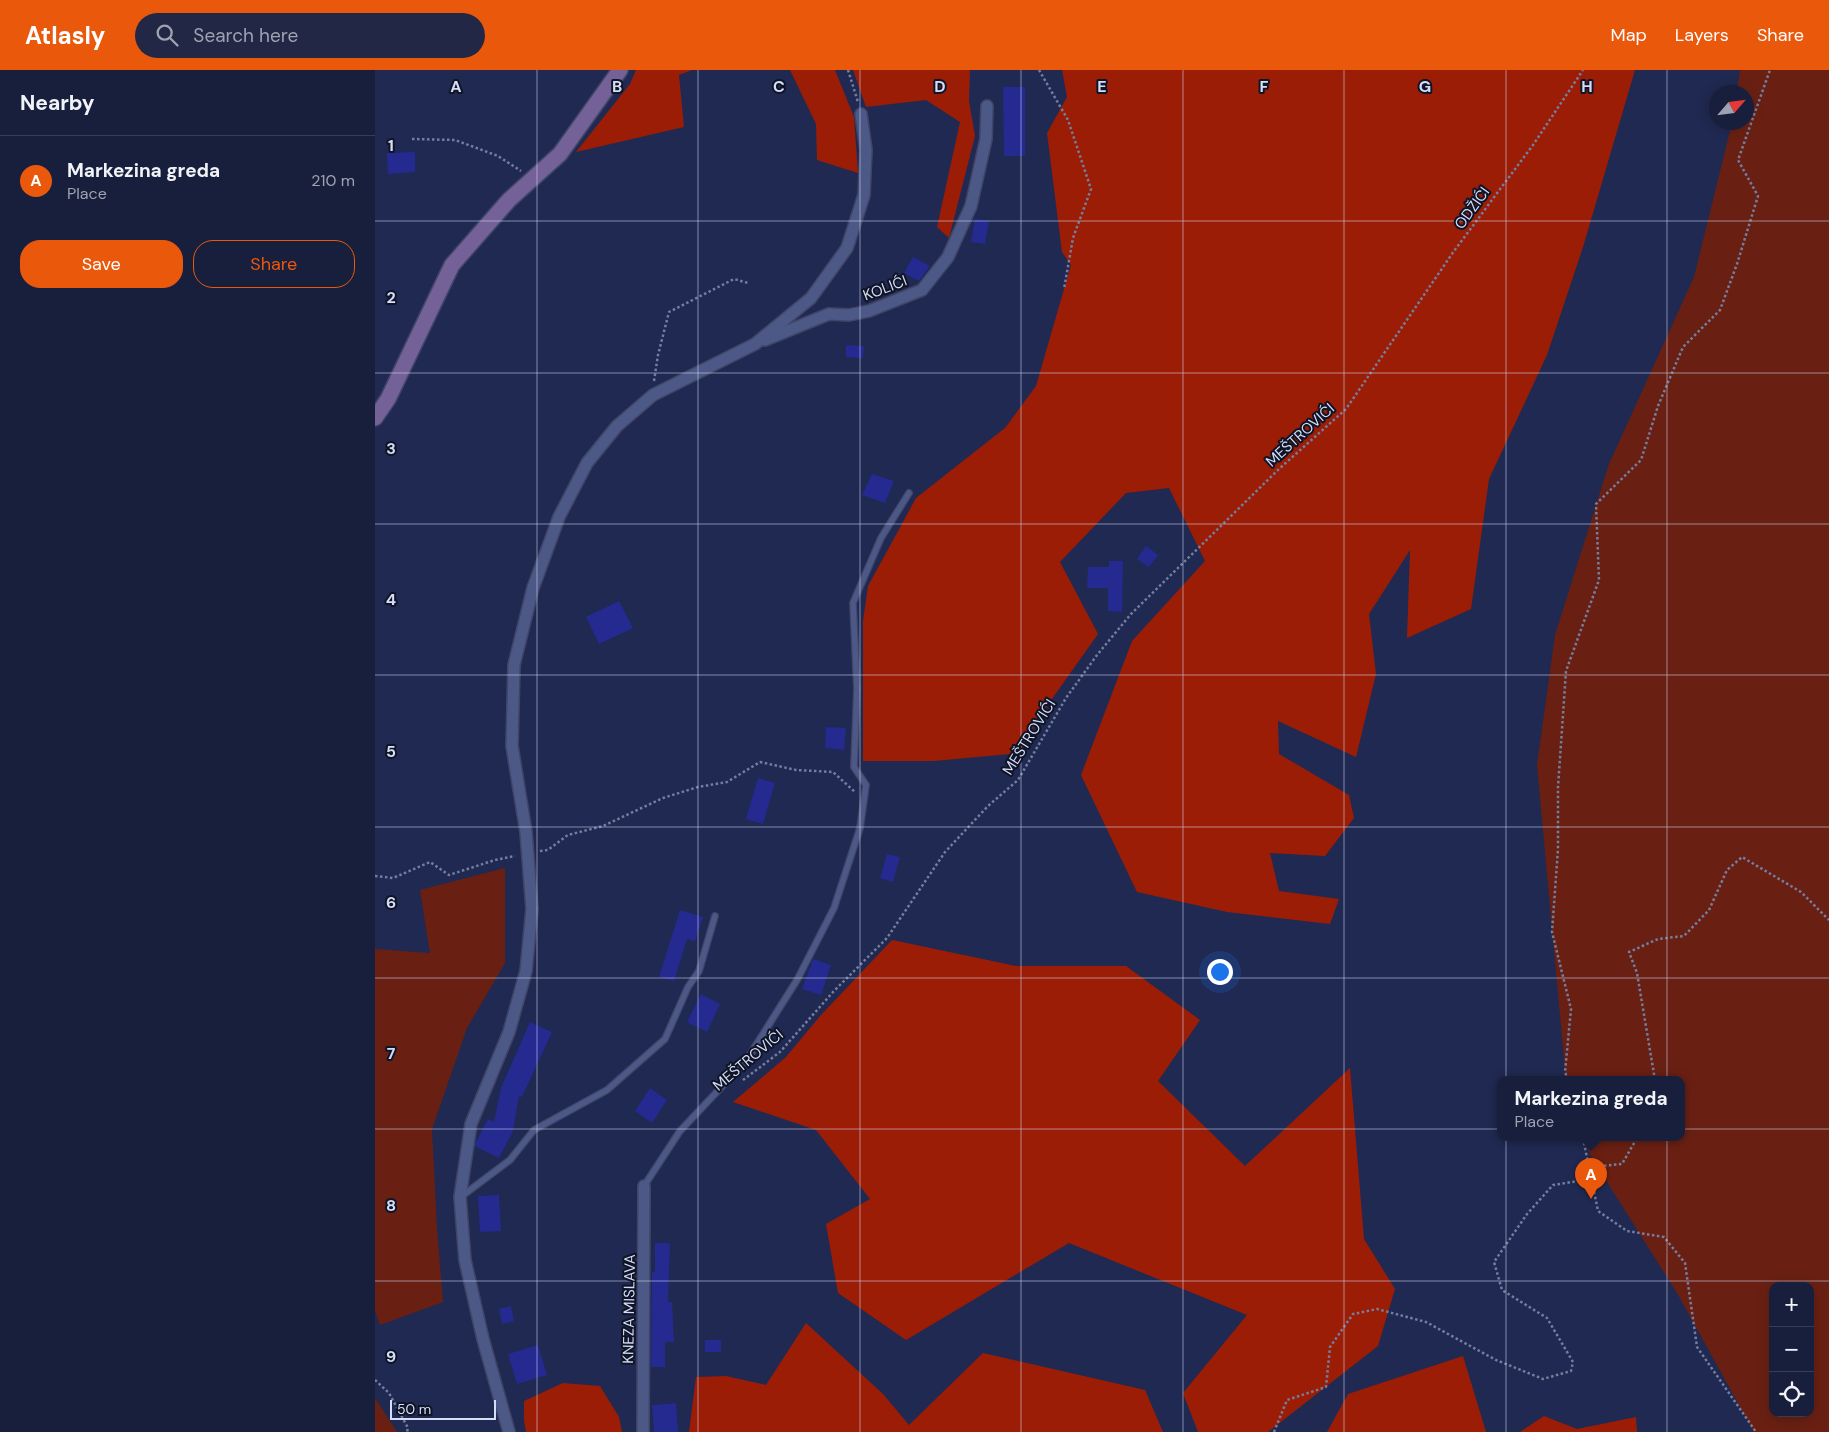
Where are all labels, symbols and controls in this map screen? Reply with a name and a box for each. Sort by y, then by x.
search box [135,13,485,58]
text: Atlasly [25,20,105,51]
icon: search [153,21,181,49]
text: Search here [193,23,298,48]
text: Map [1611,23,1647,47]
text: Layers [1675,23,1729,47]
text: Share [1757,23,1804,47]
text: A [450,76,462,97]
text: B [612,76,622,97]
text: C [773,76,785,97]
text: D [934,76,946,97]
text: E [1097,76,1107,97]
text: F [1260,76,1269,97]
text: G [1419,76,1431,97]
text: H [1581,76,1593,97]
north arrow [1709,85,1754,130]
text: Nearby [20,89,94,117]
text: 1 [388,135,394,156]
text: Markezina greda [67,158,220,183]
text: A [30,170,42,191]
text: 210 m [311,170,355,191]
text: Place [67,183,107,204]
street label: ODŽIĆI [1450,183,1494,233]
button: Save [20,240,183,288]
button: Share [193,240,355,288]
street label: KOLIĆI [860,271,910,305]
text: 2 [386,287,396,308]
street label: MEŠTROVIĆI [1261,399,1339,471]
text: 3 [386,438,396,459]
text: 4 [386,589,396,610]
street label: MEŠTROVIĆI [998,695,1060,779]
text: 5 [386,741,396,762]
text: 6 [386,892,396,913]
your location [1207,959,1233,985]
street label: MEŠTROVIĆI [709,1025,787,1095]
text: 7 [387,1043,396,1064]
popup [1497,1076,1685,1141]
text: Markezina greda [1514,1086,1668,1111]
text: Place [1514,1111,1554,1132]
pin: A [1575,1158,1607,1199]
text: 8 [386,1195,396,1216]
street label: KNEZA MISLAVA [618,1254,640,1364]
map controls [1769,1282,1814,1417]
button: + [1769,1282,1814,1327]
button: − [1769,1327,1814,1372]
text: 9 [386,1346,396,1367]
button: locate [1769,1372,1814,1417]
scale bar [390,1397,496,1420]
text: 50 m [397,1400,431,1418]

